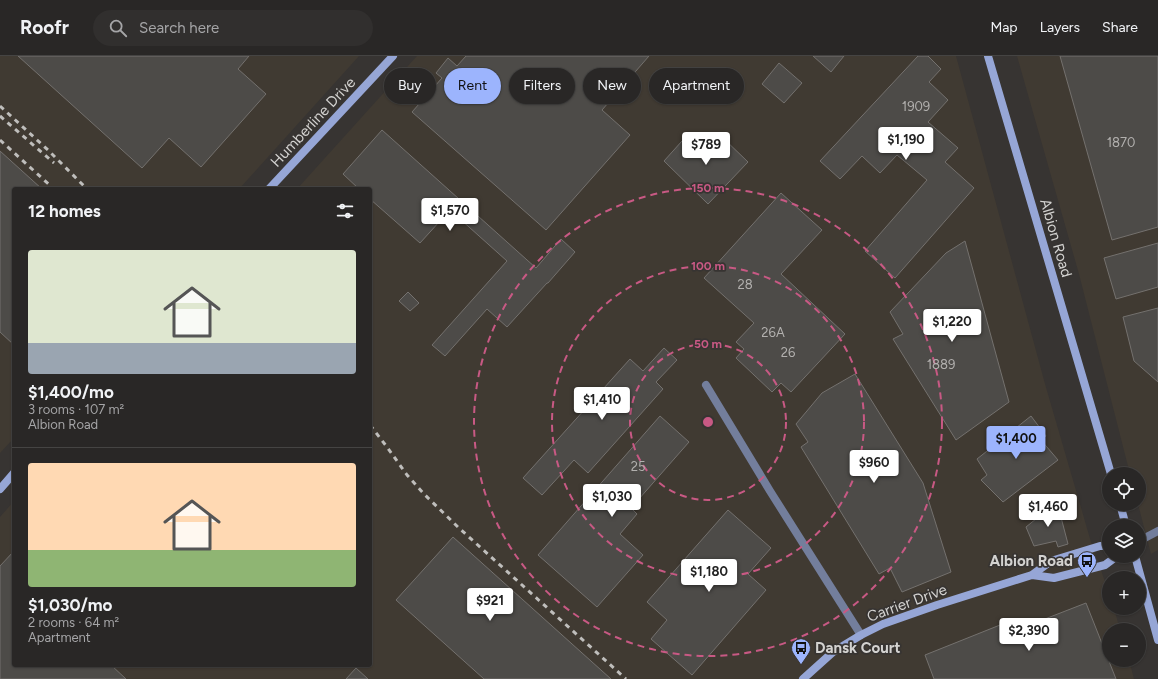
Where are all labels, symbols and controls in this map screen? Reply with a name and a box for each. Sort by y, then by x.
search box [93,10,373,46]
text: Roofr [20,16,69,39]
icon: search [107,17,129,39]
text: Search here [139,19,219,37]
text: Map [990,19,1018,36]
text: Layers [1040,19,1080,36]
text: Share [1102,19,1138,36]
chip: Buy [384,68,436,104]
chip: Rent [444,68,501,104]
chip: Filters [509,68,575,104]
chip: New [583,68,641,104]
chip: Apartment [649,68,744,104]
street label: Humberline Drive [267,73,359,171]
house number: 1909 [902,99,930,114]
pin: $1,190 [873,127,939,161]
pin: $789 [682,132,730,166]
text: $1,190 [887,132,925,147]
house number: 1870 [1107,135,1135,150]
text: $789 [691,137,721,152]
text: 150 m [691,181,725,195]
street label: Albion Road [1036,197,1076,279]
pin: $1,570 [417,198,483,232]
icon: filters [334,200,356,222]
text: 12 homes [28,201,101,221]
text: $1,570 [430,203,470,218]
text: 100 m [691,259,725,273]
icon: home [156,276,228,348]
house number: 28 [737,277,753,292]
pin: $1,220 [919,309,985,343]
text: $1,220 [932,314,972,329]
house number: 26A [761,325,785,340]
text: 50 m [694,337,722,351]
house number: 26 [781,345,795,360]
house number: 1889 [927,357,955,372]
text: $1,400/mo [28,382,114,402]
pin: $1,410 [569,387,635,421]
text: $1,410 [583,392,621,407]
text: 3 rooms · 107 m² [28,402,124,417]
centre of rings [701,415,715,429]
text: Albion Road [28,417,98,432]
pin: $1,400 [983,426,1049,460]
text: $1,400 [995,431,1037,446]
pin: $960 [850,450,898,484]
text: $960 [859,455,889,470]
house number: 25 [631,459,645,474]
map controls [1102,467,1146,667]
button: locate [1102,467,1146,511]
pin: $1,030 [579,484,645,518]
icon: home [156,489,228,561]
text: $1,030 [592,489,632,504]
pin: $1,460 [1015,494,1081,528]
text: $1,460 [1028,499,1068,514]
button: layers [1102,519,1146,563]
bus stop icon: Albion Road [1076,550,1098,578]
place label: Albion Road [990,552,1073,570]
pin: $1,180 [676,559,742,593]
text: $1,180 [690,564,728,579]
button: + [1102,571,1146,615]
street label: Carrier Drive [865,580,949,626]
pin: $921 [466,588,514,622]
text: $921 [476,593,504,608]
text: $1,030/mo [28,595,113,615]
text: 2 rooms · 64 m² [28,615,119,630]
pin: $2,390 [996,618,1062,652]
text: $2,390 [1008,623,1050,638]
button: − [1102,623,1146,667]
text: Apartment [28,630,91,645]
bus stop icon: Dansk Court [790,637,812,665]
place label: Dansk Court [815,639,900,657]

